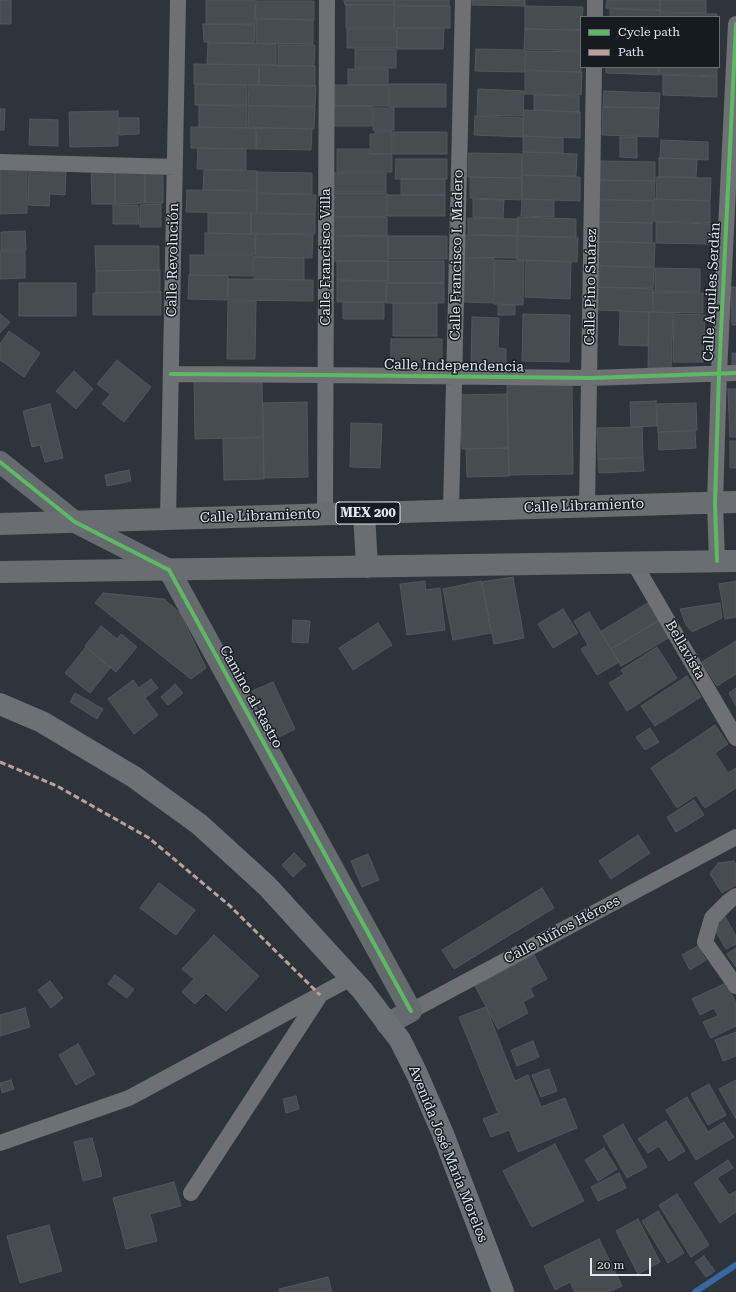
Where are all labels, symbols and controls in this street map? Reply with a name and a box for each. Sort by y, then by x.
legend [580,16,720,68]
text: Cycle path [618,25,680,39]
text: Path [618,45,644,59]
street label: Calle Francisco I. Madero [447,169,467,341]
street label: Calle Francisco Villa [318,188,334,326]
street label: Calle Revolución [164,203,182,317]
street label: Calle Aquiles Serdán [700,222,724,362]
street label: Calle Pino Suárez [582,228,600,346]
street label: Calle Independencia [384,356,524,376]
street label: Calle Libramiento [523,496,645,516]
road number: MEX 200 [336,502,400,524]
street label: Calle Libramiento [199,506,321,526]
street label: Bellavista [661,618,709,682]
street label: Camino al Rastro [216,643,286,751]
street label: Calle Niños Héroes [501,892,623,968]
street label: Avenida José María Morelos [405,1063,491,1245]
scale bar [592,1250,653,1276]
text: 20 m [597,1258,624,1272]

